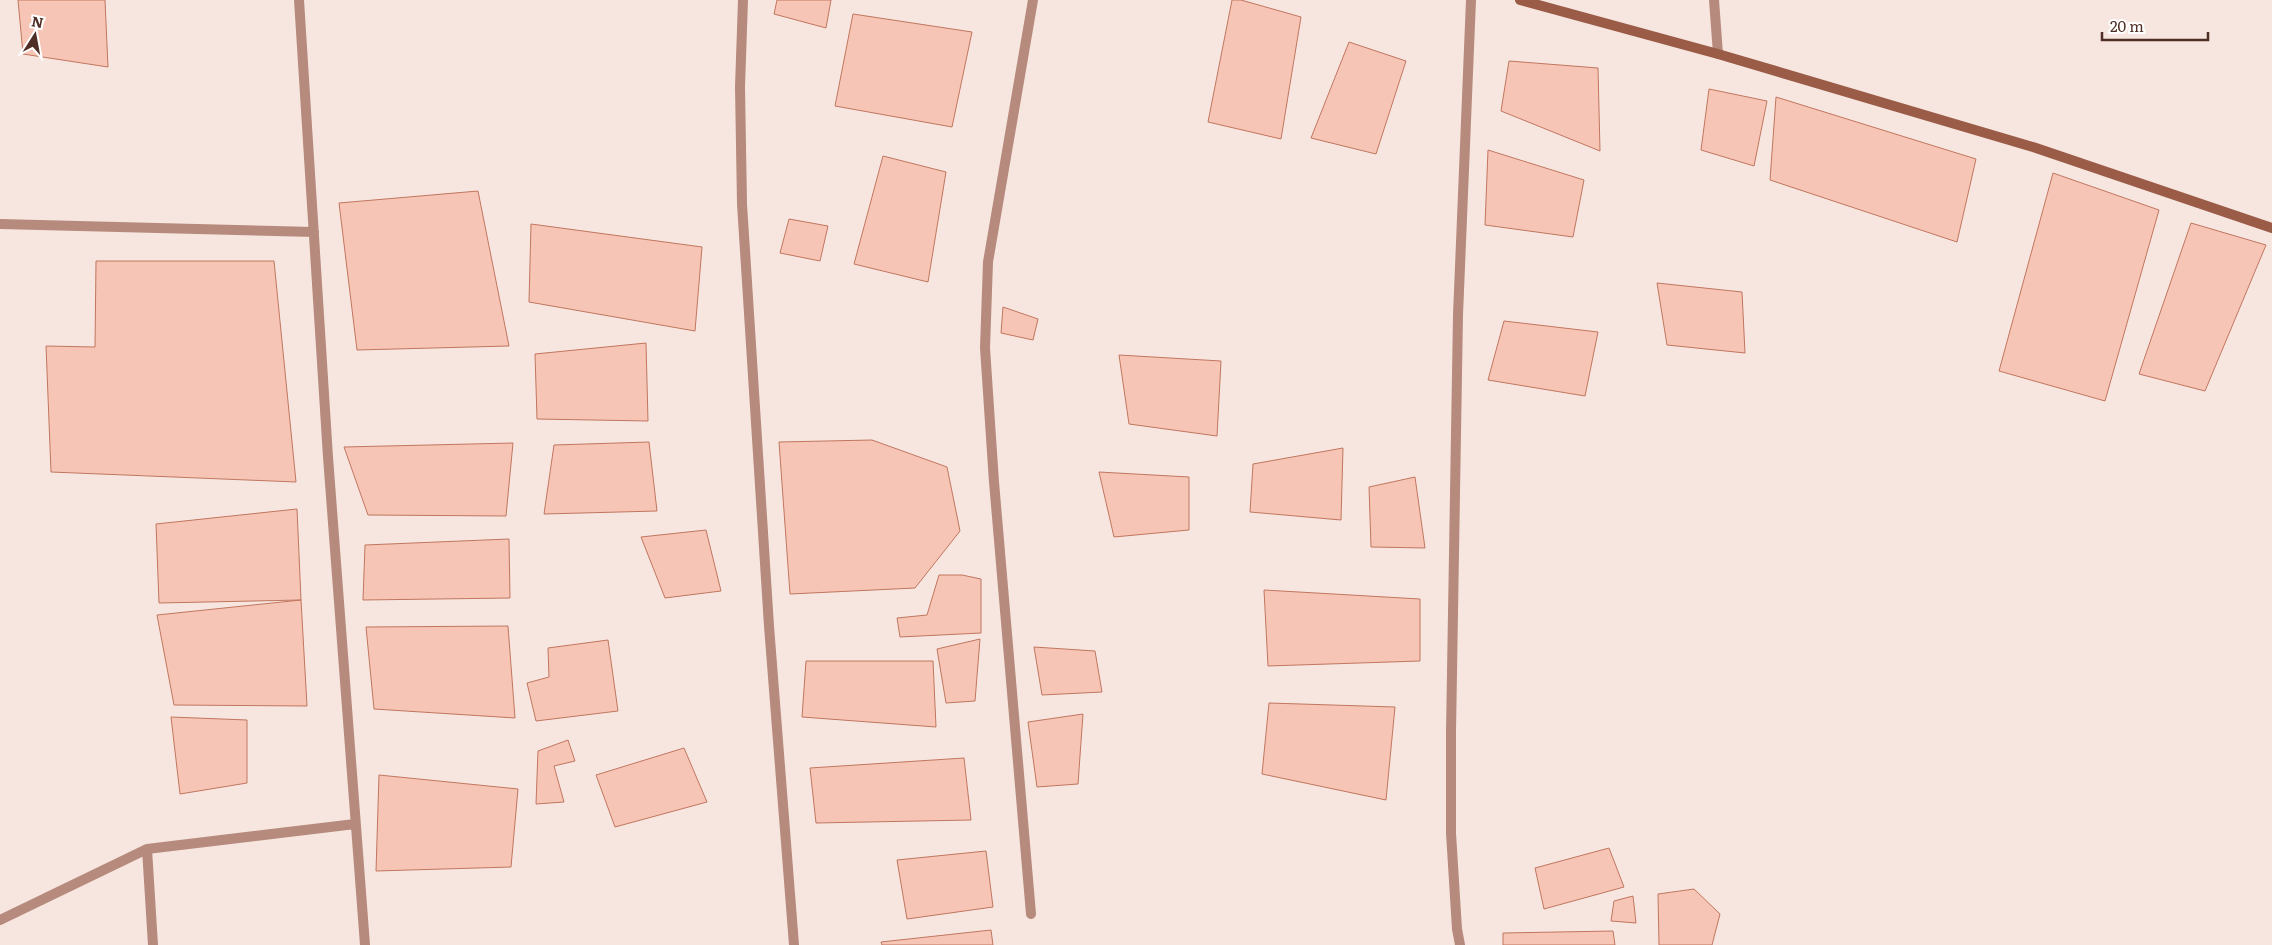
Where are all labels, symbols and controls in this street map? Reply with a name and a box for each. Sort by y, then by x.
north arrow [10,10,60,60]
text: N [30,10,46,32]
scale bar [2102,10,2208,42]
text: 20 m [2110,14,2144,37]

